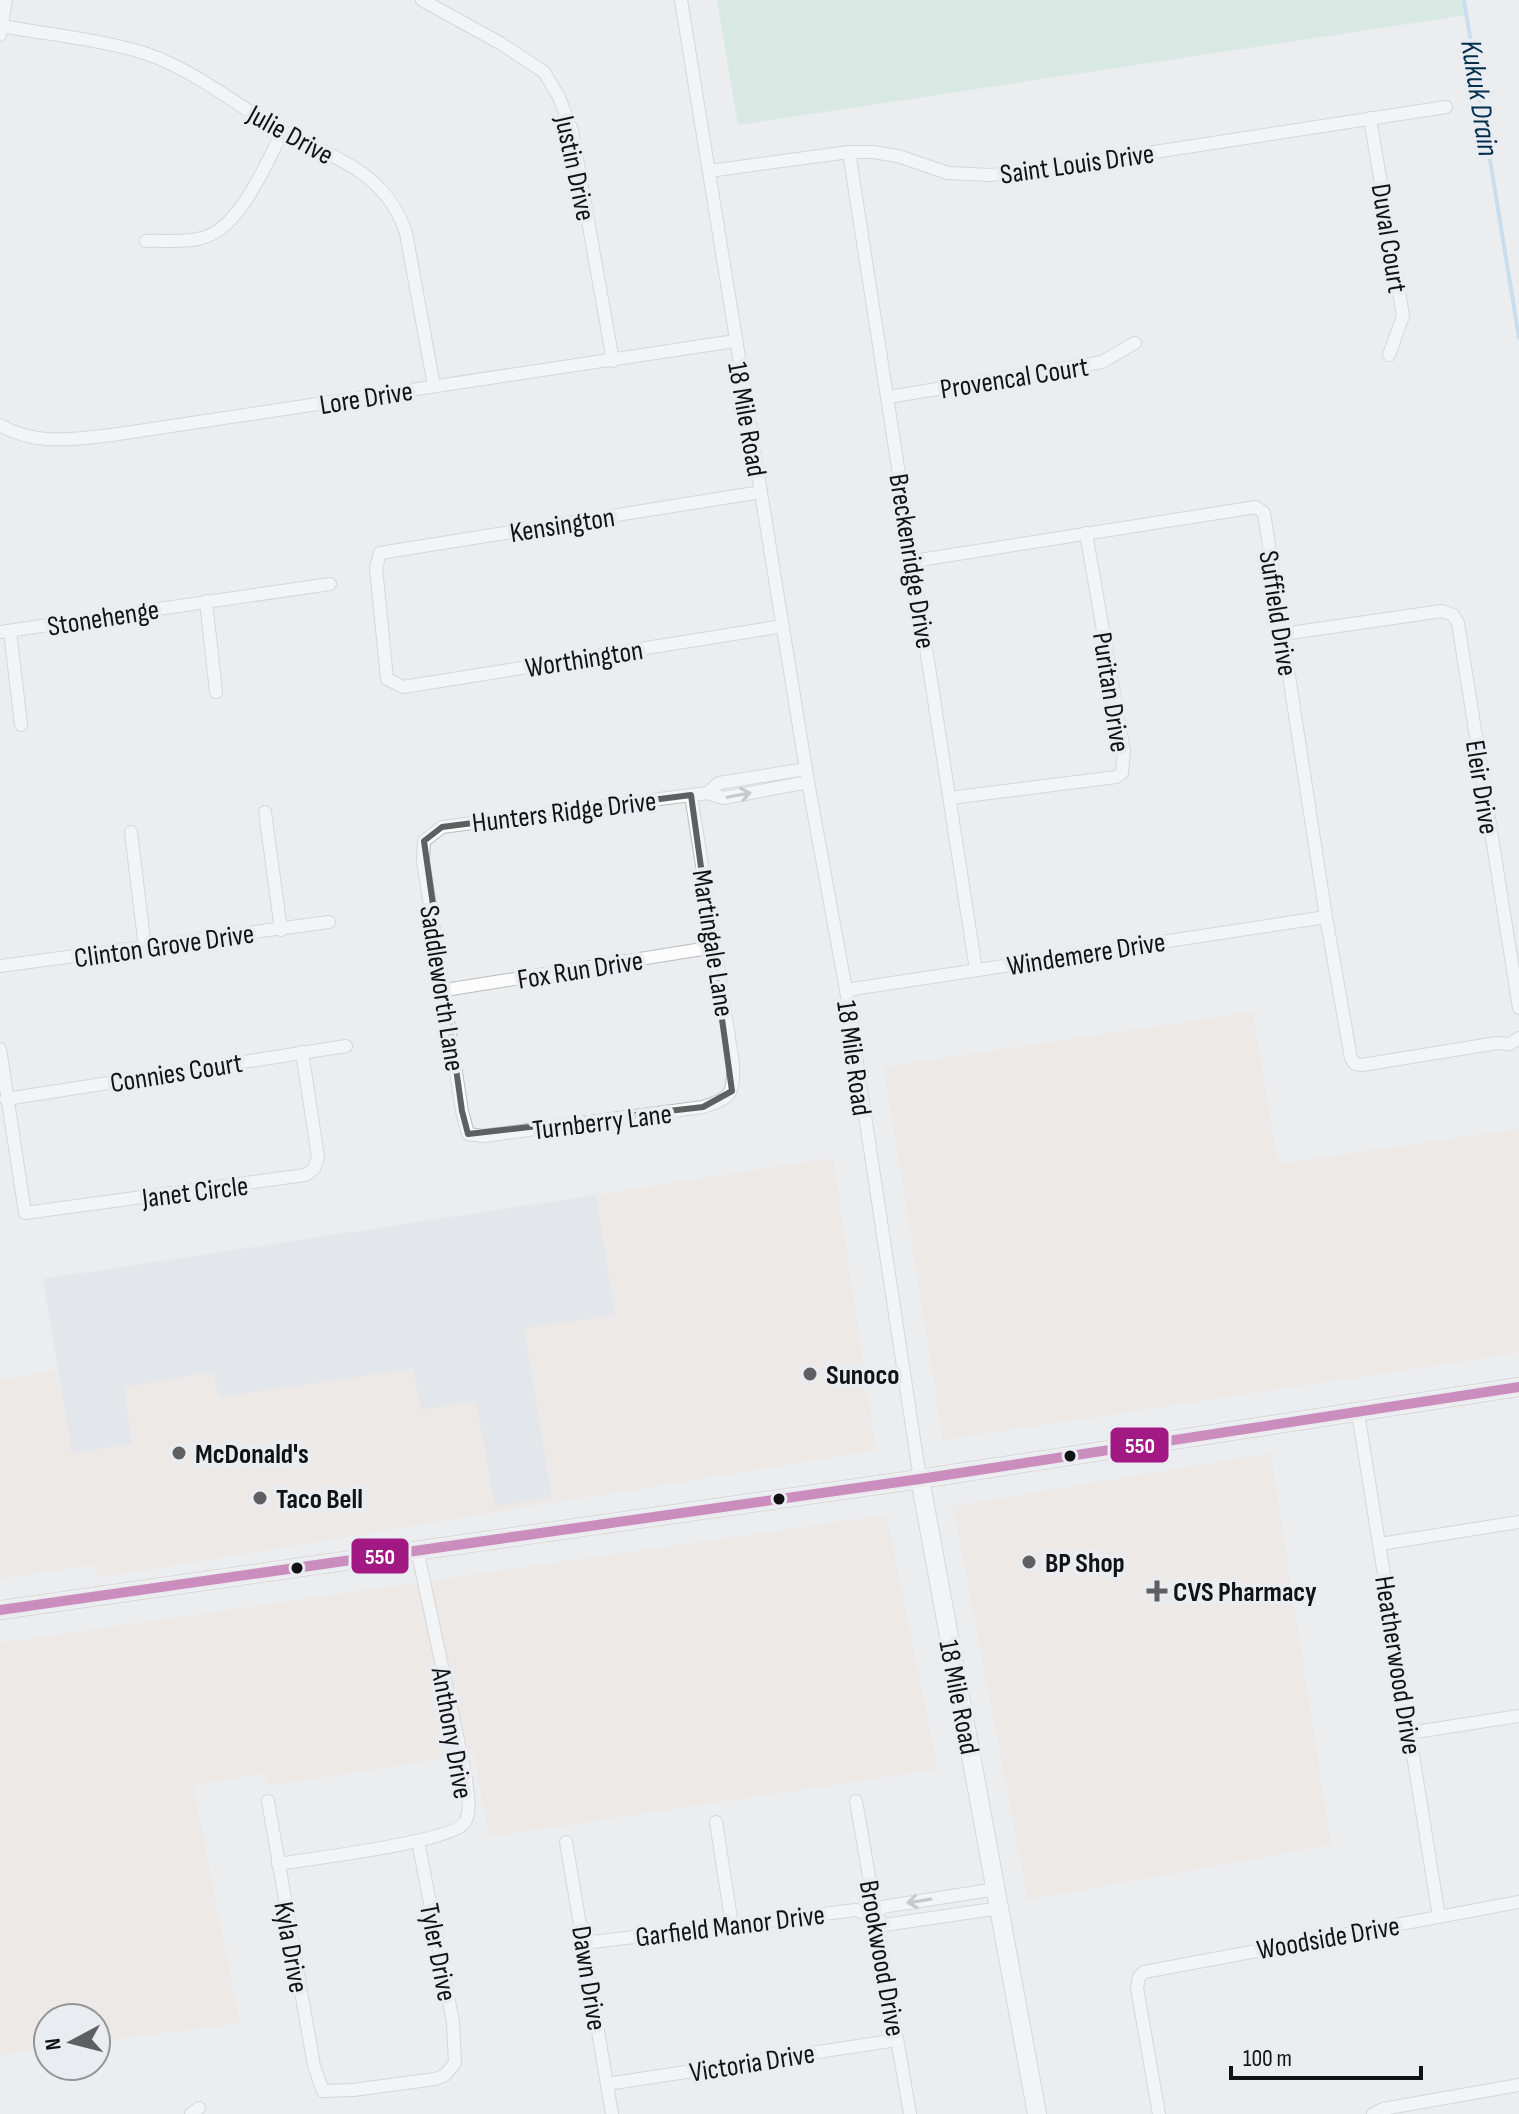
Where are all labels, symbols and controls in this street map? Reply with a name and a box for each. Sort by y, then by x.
water label: Kukuk Drain [1452,37,1506,159]
street label: Julie Drive [241,98,339,172]
street label: Justin Drive [547,112,602,224]
street label: Saint Louis Drive [998,137,1156,192]
street label: Duval Court [1364,181,1413,295]
street label: Provencal Court [938,350,1091,406]
street label: 18 Mile Road [720,359,773,479]
street label: Lore Drive [317,375,415,422]
street label: Breckenridge Drive [881,471,942,651]
street label: Kensington [507,501,617,550]
street label: Suffield Drive [1251,548,1304,678]
street label: Stonehenge [45,593,161,644]
street label: Puritan Drive [1085,630,1136,755]
street label: Worthington [523,634,645,685]
street label: Eleir Drive [1458,738,1505,837]
street label: Hunters Ridge Drive [470,785,658,840]
one-way arrow [726,787,751,802]
street label: Martingale Lane [685,867,740,1019]
street label: Saddleworth Lane [412,903,471,1074]
street label: Clinton Grove Drive [72,918,256,975]
street label: Windemere Drive [1005,926,1168,983]
street label: Fox Run Drive [515,944,645,997]
street label: 18 Mile Road [829,999,878,1118]
street label: Connies Court [108,1047,245,1100]
street label: Turnberry Lane [531,1098,674,1147]
street label: Janet Circle [139,1170,250,1215]
place label: Sunoco [826,1359,900,1392]
marker: Sunoco [801,1365,819,1383]
line badge: 550 [1109,1426,1170,1464]
text: 550 [1125,1433,1155,1460]
place label: McDonald's [195,1438,309,1471]
marker: McDonald's [170,1444,188,1462]
unlabelled marker [1062,1448,1078,1464]
place label: Taco Bell [276,1483,363,1516]
marker: Taco Bell [251,1489,269,1507]
unlabelled marker [771,1491,787,1507]
line badge: 550 [350,1537,410,1575]
text: 550 [365,1544,395,1571]
place label: BP Shop [1045,1547,1125,1580]
marker: BP Shop [1020,1553,1038,1571]
unlabelled marker [289,1560,305,1576]
street label: Heatherwood Drive [1367,1574,1428,1757]
place label: CVS Pharmacy [1173,1576,1317,1609]
marker: CVS Pharmacy [1148,1582,1166,1600]
street label: 18 Mile Road [931,1637,986,1757]
street label: Anthony Drive [424,1664,479,1802]
street label: Brookwood Drive [852,1878,911,2039]
one-way arrow [907,1894,932,1909]
street label: Kyla Drive [266,1899,315,1995]
street label: Garfield Manor Drive [634,1899,827,1954]
street label: Tyler Drive [412,1901,463,2004]
street label: Woodside Drive [1254,1910,1402,1967]
street label: Dawn Drive [564,1924,613,2033]
north arrow [32,2002,112,2082]
scale bar [1231,2030,1421,2080]
text: N [40,2037,68,2052]
street label: Victoria Drive [687,2037,817,2090]
text: 100 m [1243,2044,1292,2073]

